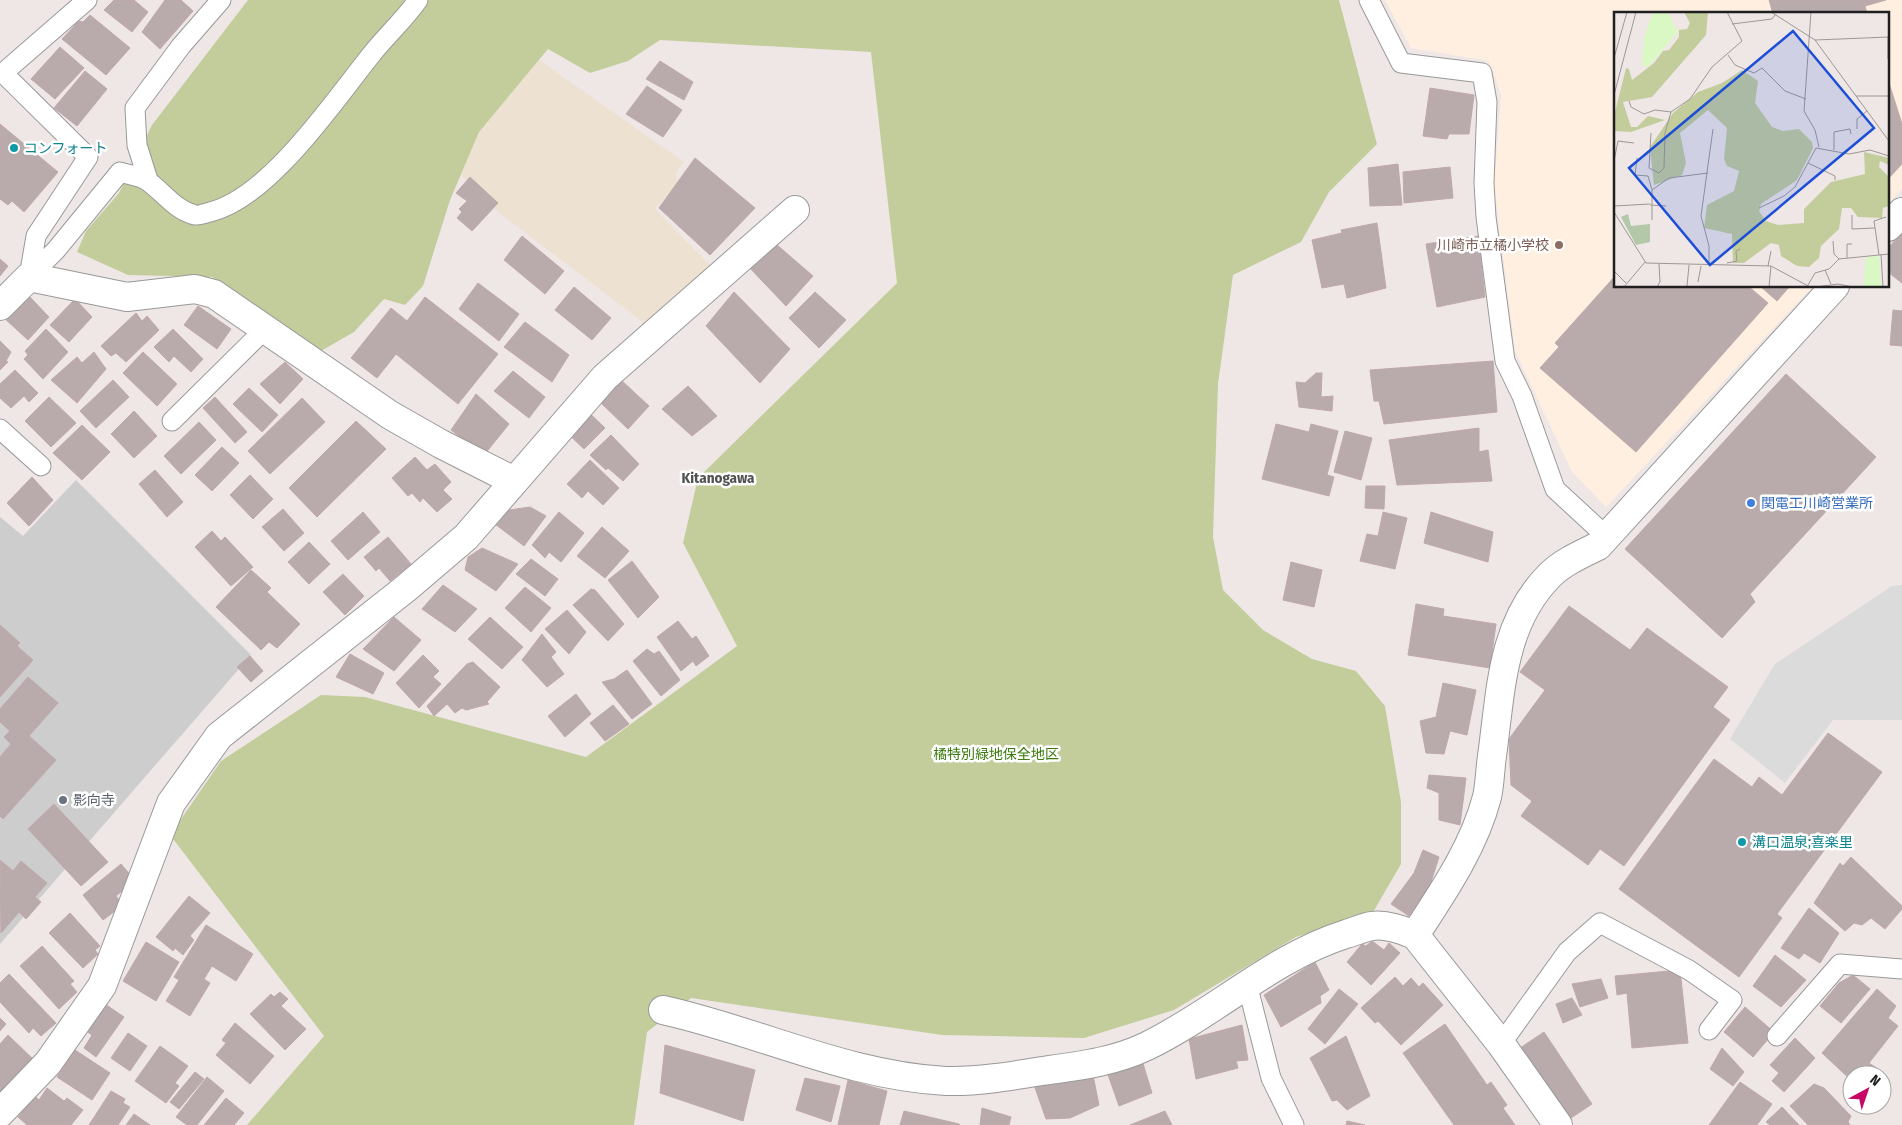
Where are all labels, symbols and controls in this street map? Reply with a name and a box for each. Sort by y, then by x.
inset map [1614,12,1890,288]
place label: コンフォート [24,140,108,157]
marker: コンフォート [8,142,20,154]
place label: 川崎市立橘小学校 [1437,237,1549,254]
marker: 川崎市立橘小学校 [1553,239,1565,251]
district label: Kitanogawa [681,469,755,487]
place label: 関電工川崎営業所 [1761,495,1873,512]
marker: 関電工川崎営業所 [1745,497,1757,509]
park label: 橘特別緑地保全地区 [933,746,1059,763]
place label: 影向寺 [73,792,115,809]
marker: 影向寺 [57,794,69,806]
place label: 溝口温泉;喜楽里 [1752,834,1853,851]
marker: 溝口温泉;喜楽里 [1736,836,1748,848]
north arrow [1842,1065,1892,1115]
text: N [1866,1071,1884,1090]

